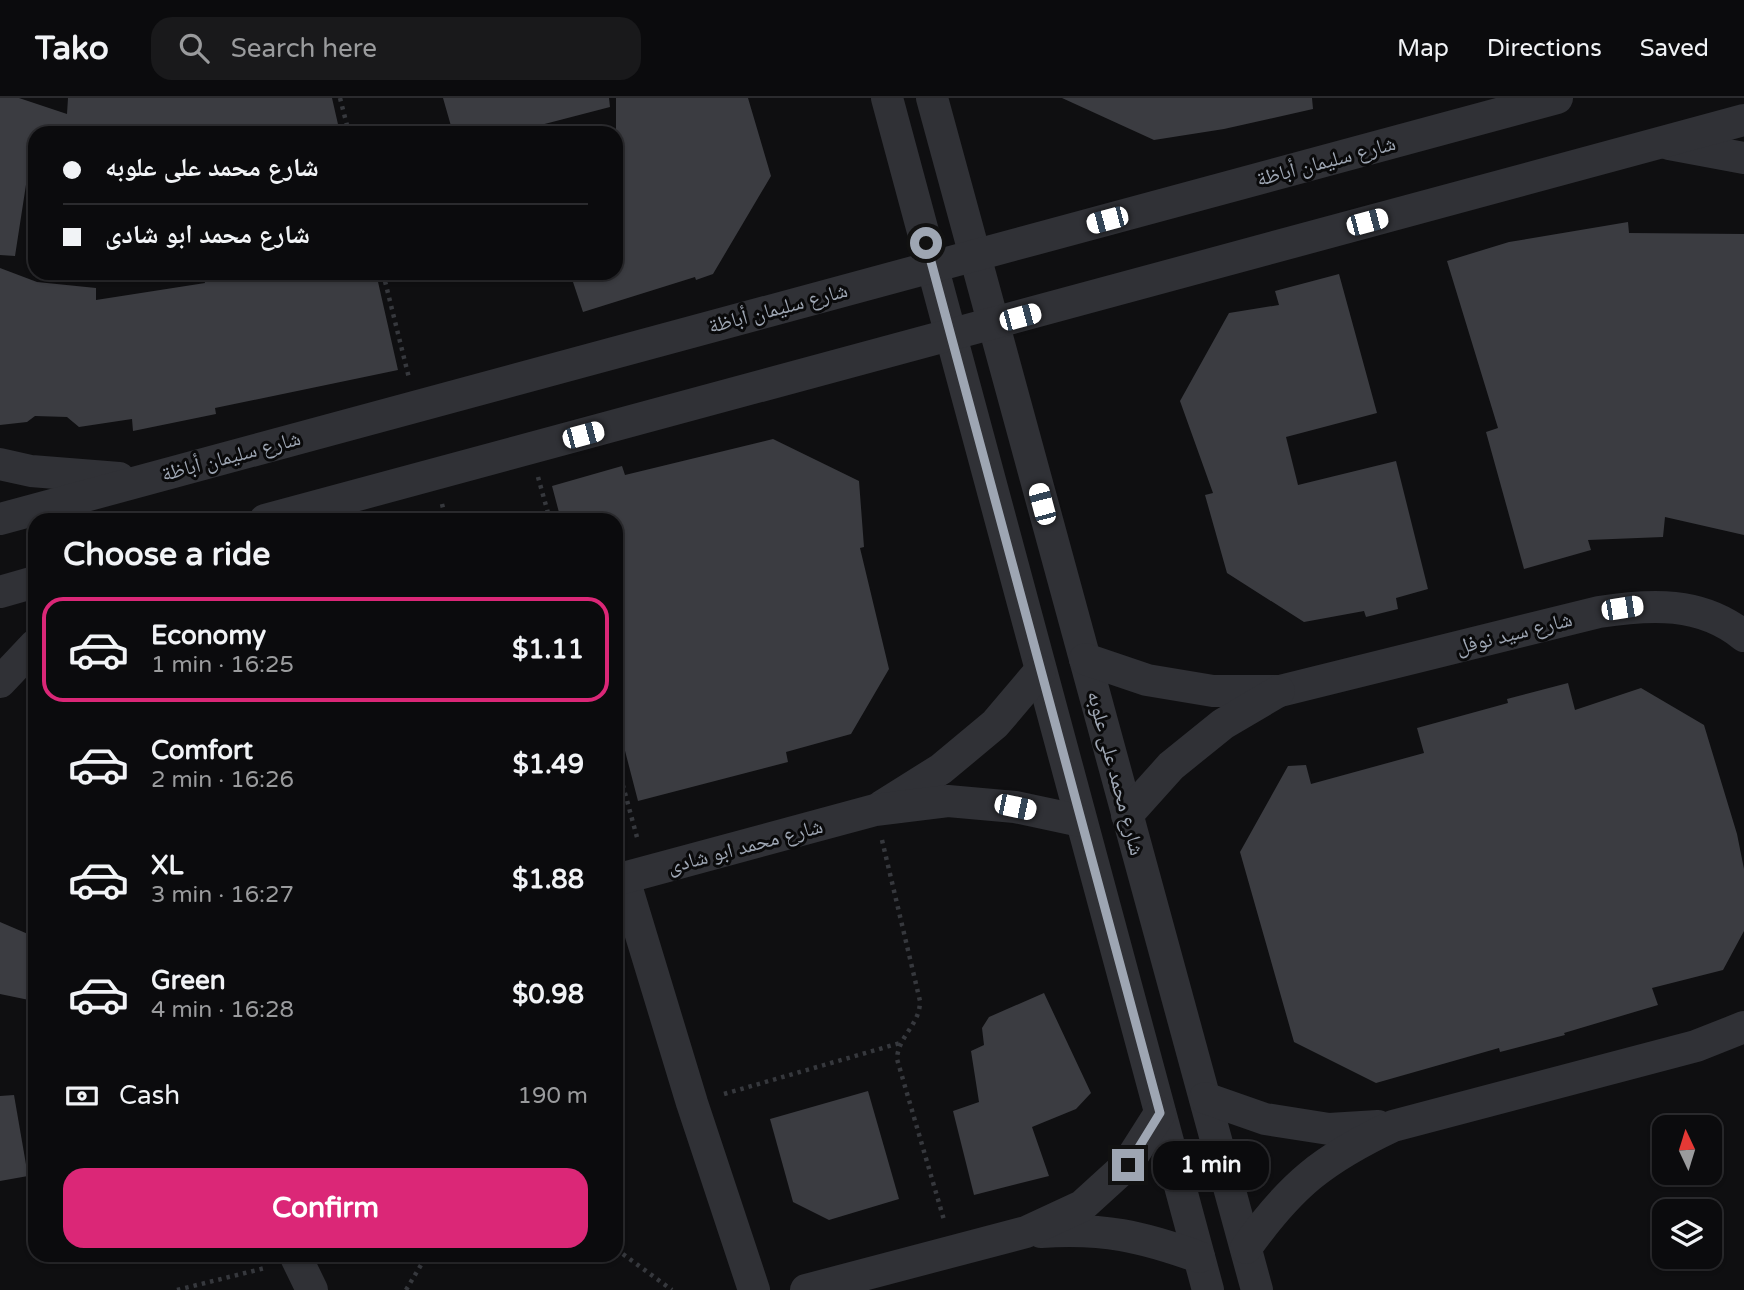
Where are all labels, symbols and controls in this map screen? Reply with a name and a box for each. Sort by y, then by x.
search box [151,17,641,80]
text: Tako [35,29,109,68]
icon: search [175,29,213,67]
text: Search here [231,33,377,64]
text: Map [1397,34,1449,63]
text: Directions [1487,34,1602,63]
text: Saved [1640,34,1709,63]
street label: شارع سليمان أباظة [1254,130,1398,192]
text: شارع محمد على علوبه [105,152,319,183]
car [1084,204,1131,236]
car [1344,206,1391,238]
text: شارع محمد ابو شادى [105,219,310,250]
route start [910,227,942,259]
street label: شارع سليمان أباظة [706,277,850,339]
car [997,301,1044,333]
car [560,419,607,451]
street label: شارع سليمان أباظة [159,425,303,487]
car [1027,481,1058,527]
text: Choose a ride [63,536,270,574]
car [1600,594,1645,622]
street label: شارع سيد نوفل [1453,607,1575,660]
icon: car [67,618,130,681]
text: Economy [151,620,266,651]
text: $1.11 [512,634,584,665]
text: 1 min · 16:25 [151,651,294,679]
street label: شارع محمد على علوبه [1082,688,1150,858]
icon: car [67,733,130,796]
text: Comfort [151,735,253,766]
text: $1.49 [513,749,584,780]
text: 2 min · 16:26 [151,766,294,794]
car [993,792,1038,822]
street label: شارع محمد ابو شادى [665,814,826,879]
icon: car [67,848,130,911]
text: XL [151,850,183,881]
text: $1.88 [512,864,584,895]
text: 3 min · 16:27 [151,881,294,909]
icon: car [67,963,130,1026]
text: Green [151,965,226,996]
text: $0.98 [512,979,584,1010]
text: 4 min · 16:28 [151,996,294,1024]
icon: cash [63,1077,101,1115]
text: Cash [119,1080,180,1111]
text: 190 m [518,1082,588,1110]
north arrow [1652,1115,1722,1185]
map controls [1652,1115,1722,1269]
callout: 1 min [1152,1140,1268,1190]
route end [1112,1149,1144,1181]
text: 1 min [1180,1151,1242,1179]
button: Confirm [63,1168,588,1248]
button: layers [1652,1199,1722,1269]

